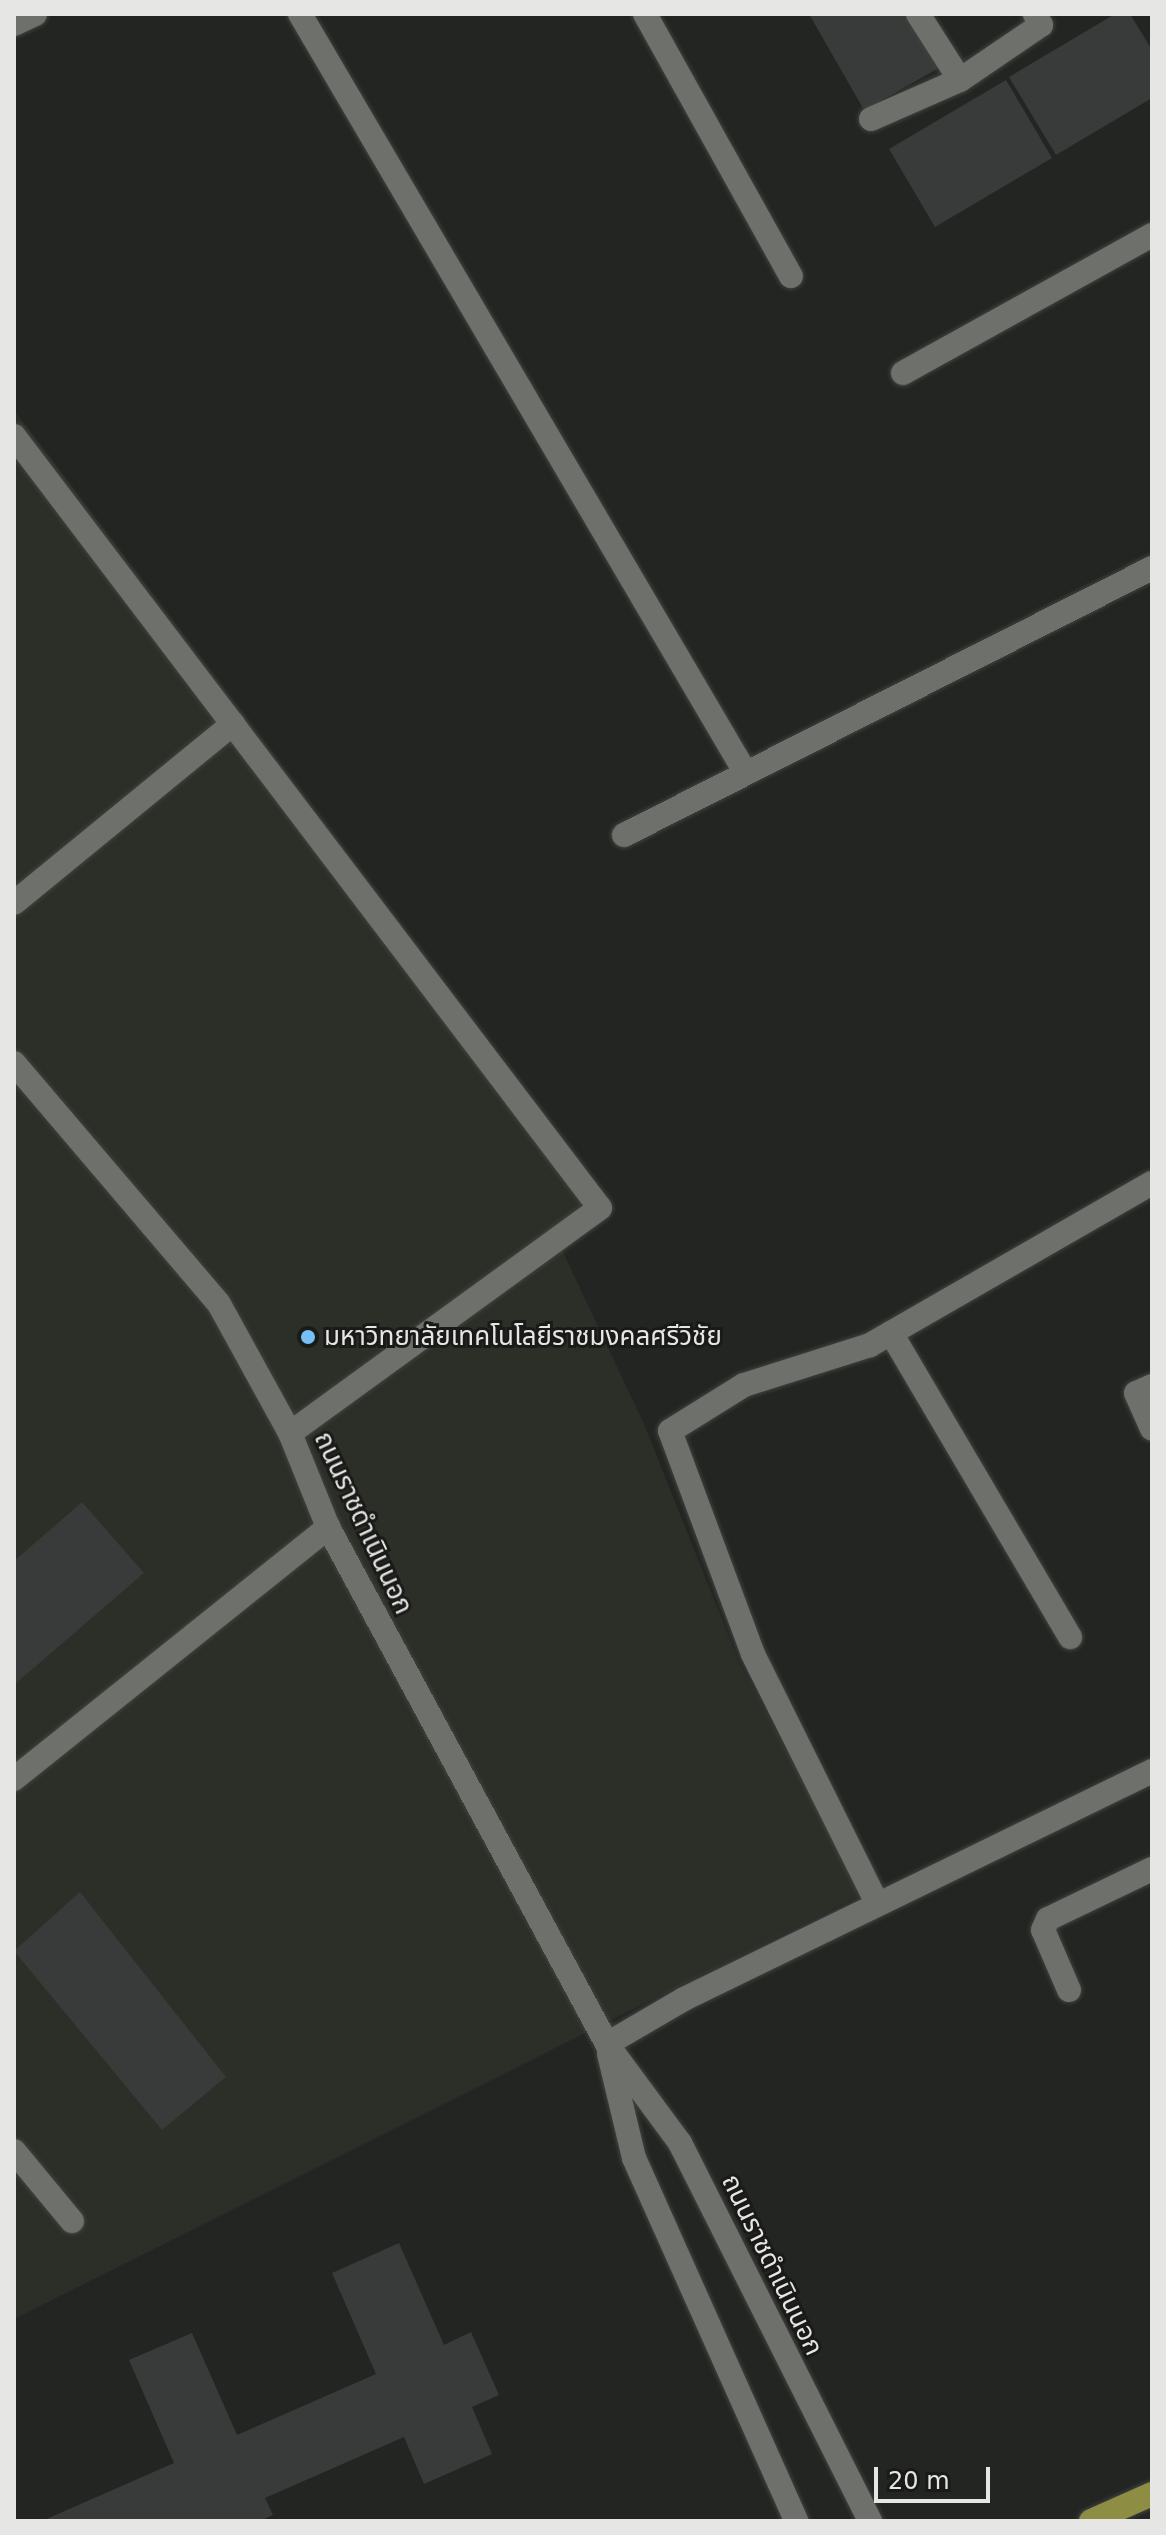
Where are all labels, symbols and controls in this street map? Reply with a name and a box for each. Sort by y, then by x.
place label: มหาวิทยาลัยเทคโนโลยีราชมงคลศรีวิชัย [324,1321,722,1353]
marker: มหาวิทยาลัยเทคโนโลยีราชมงคลศรีวิชัย [299,1328,317,1346]
street label: ถนนราชดำเนินนอก [307,1427,419,1619]
street label: ถนนราชดำเนินนอก [715,2169,829,2361]
scale bar [878,2451,994,2501]
text: 20 m [888,2467,950,2495]

